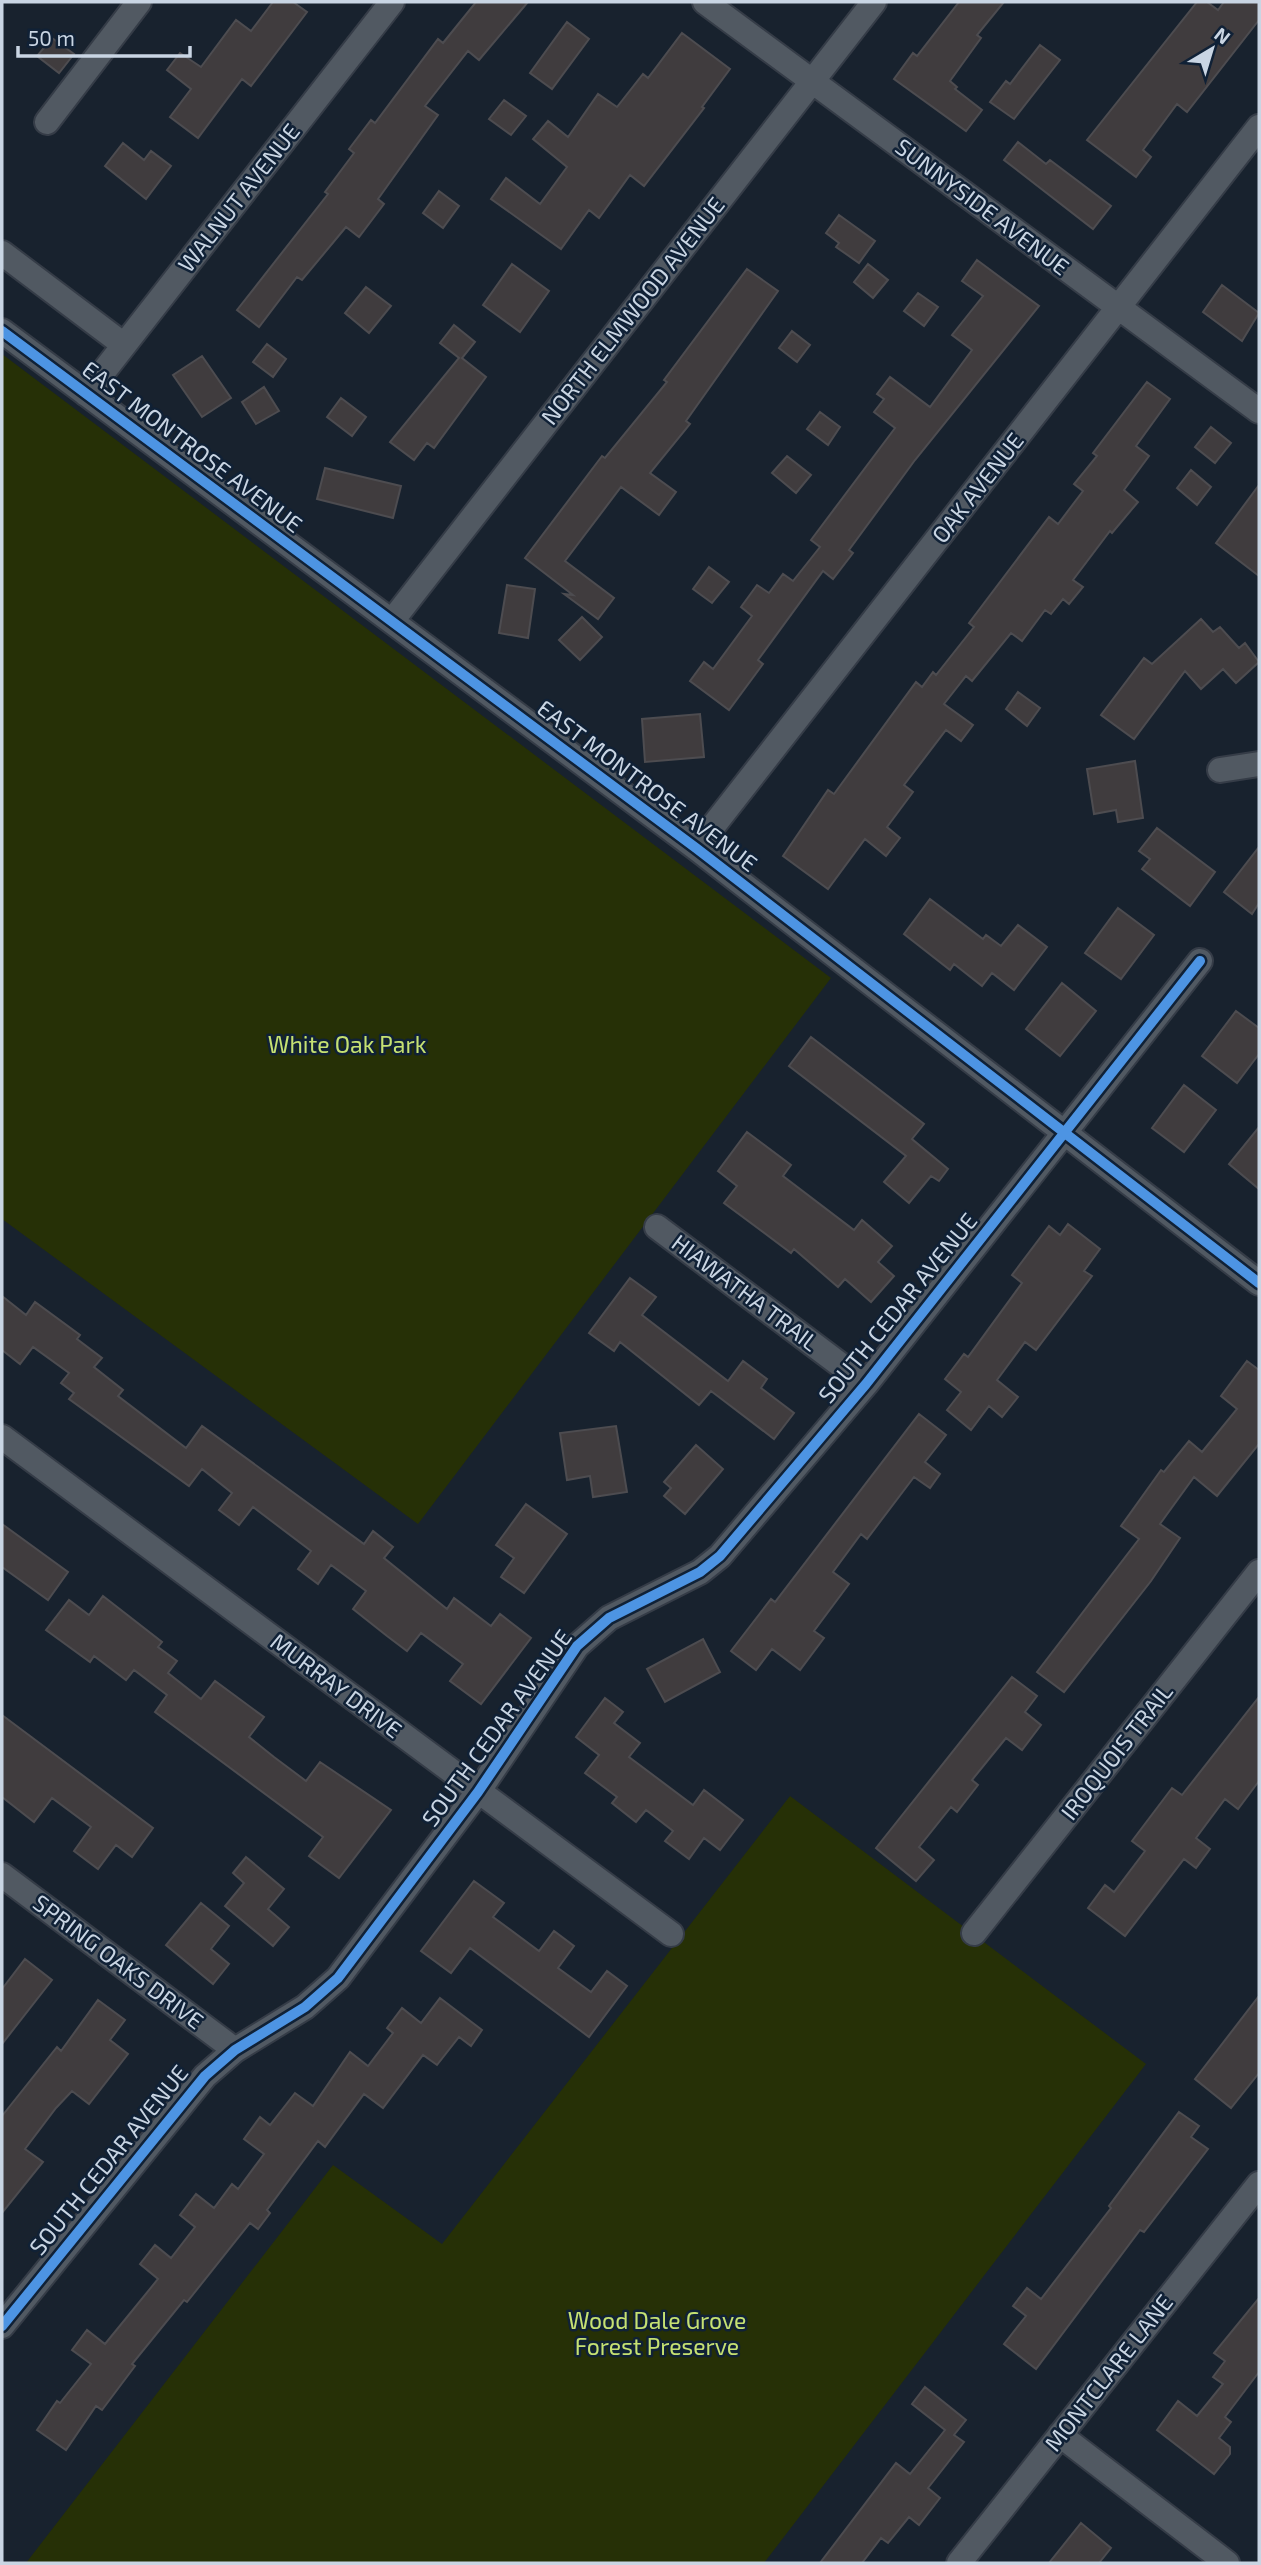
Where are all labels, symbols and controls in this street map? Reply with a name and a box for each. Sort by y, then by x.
scale bar [18,14,189,58]
north arrow [1177,14,1247,84]
text: N [1210,22,1235,48]
text: 50 m [28,25,75,50]
street label: WALNUT AVENUE [171,117,305,277]
street label: SUNNYSIDE AVENUE [890,132,1075,281]
street label: NORTH ELMWOOD AVENUE [535,191,730,430]
street label: EAST MONTROSE AVENUE [77,354,308,538]
street label: OAK AVENUE [925,427,1029,548]
street label: EAST MONTROSE AVENUE [532,693,763,877]
park label: White Oak Park [268,1030,427,1058]
street label: SOUTH CEDAR AVENUE [812,1207,983,1408]
street label: HIAWATHA TRAIL [667,1228,825,1357]
street label: SOUTH CEDAR AVENUE [415,1623,577,1831]
street label: MURRAY DRIVE [265,1627,408,1744]
street label: IROQUOIS TRAIL [1054,1678,1178,1825]
street label: SPRING OAKS DRIVE [28,1888,209,2034]
street label: SOUTH CEDAR AVENUE [23,2059,194,2260]
street label: MONTCLARE LANE [1038,2288,1178,2456]
park label: Wood Dale Grove Forest Preserve [568,2306,746,2360]

